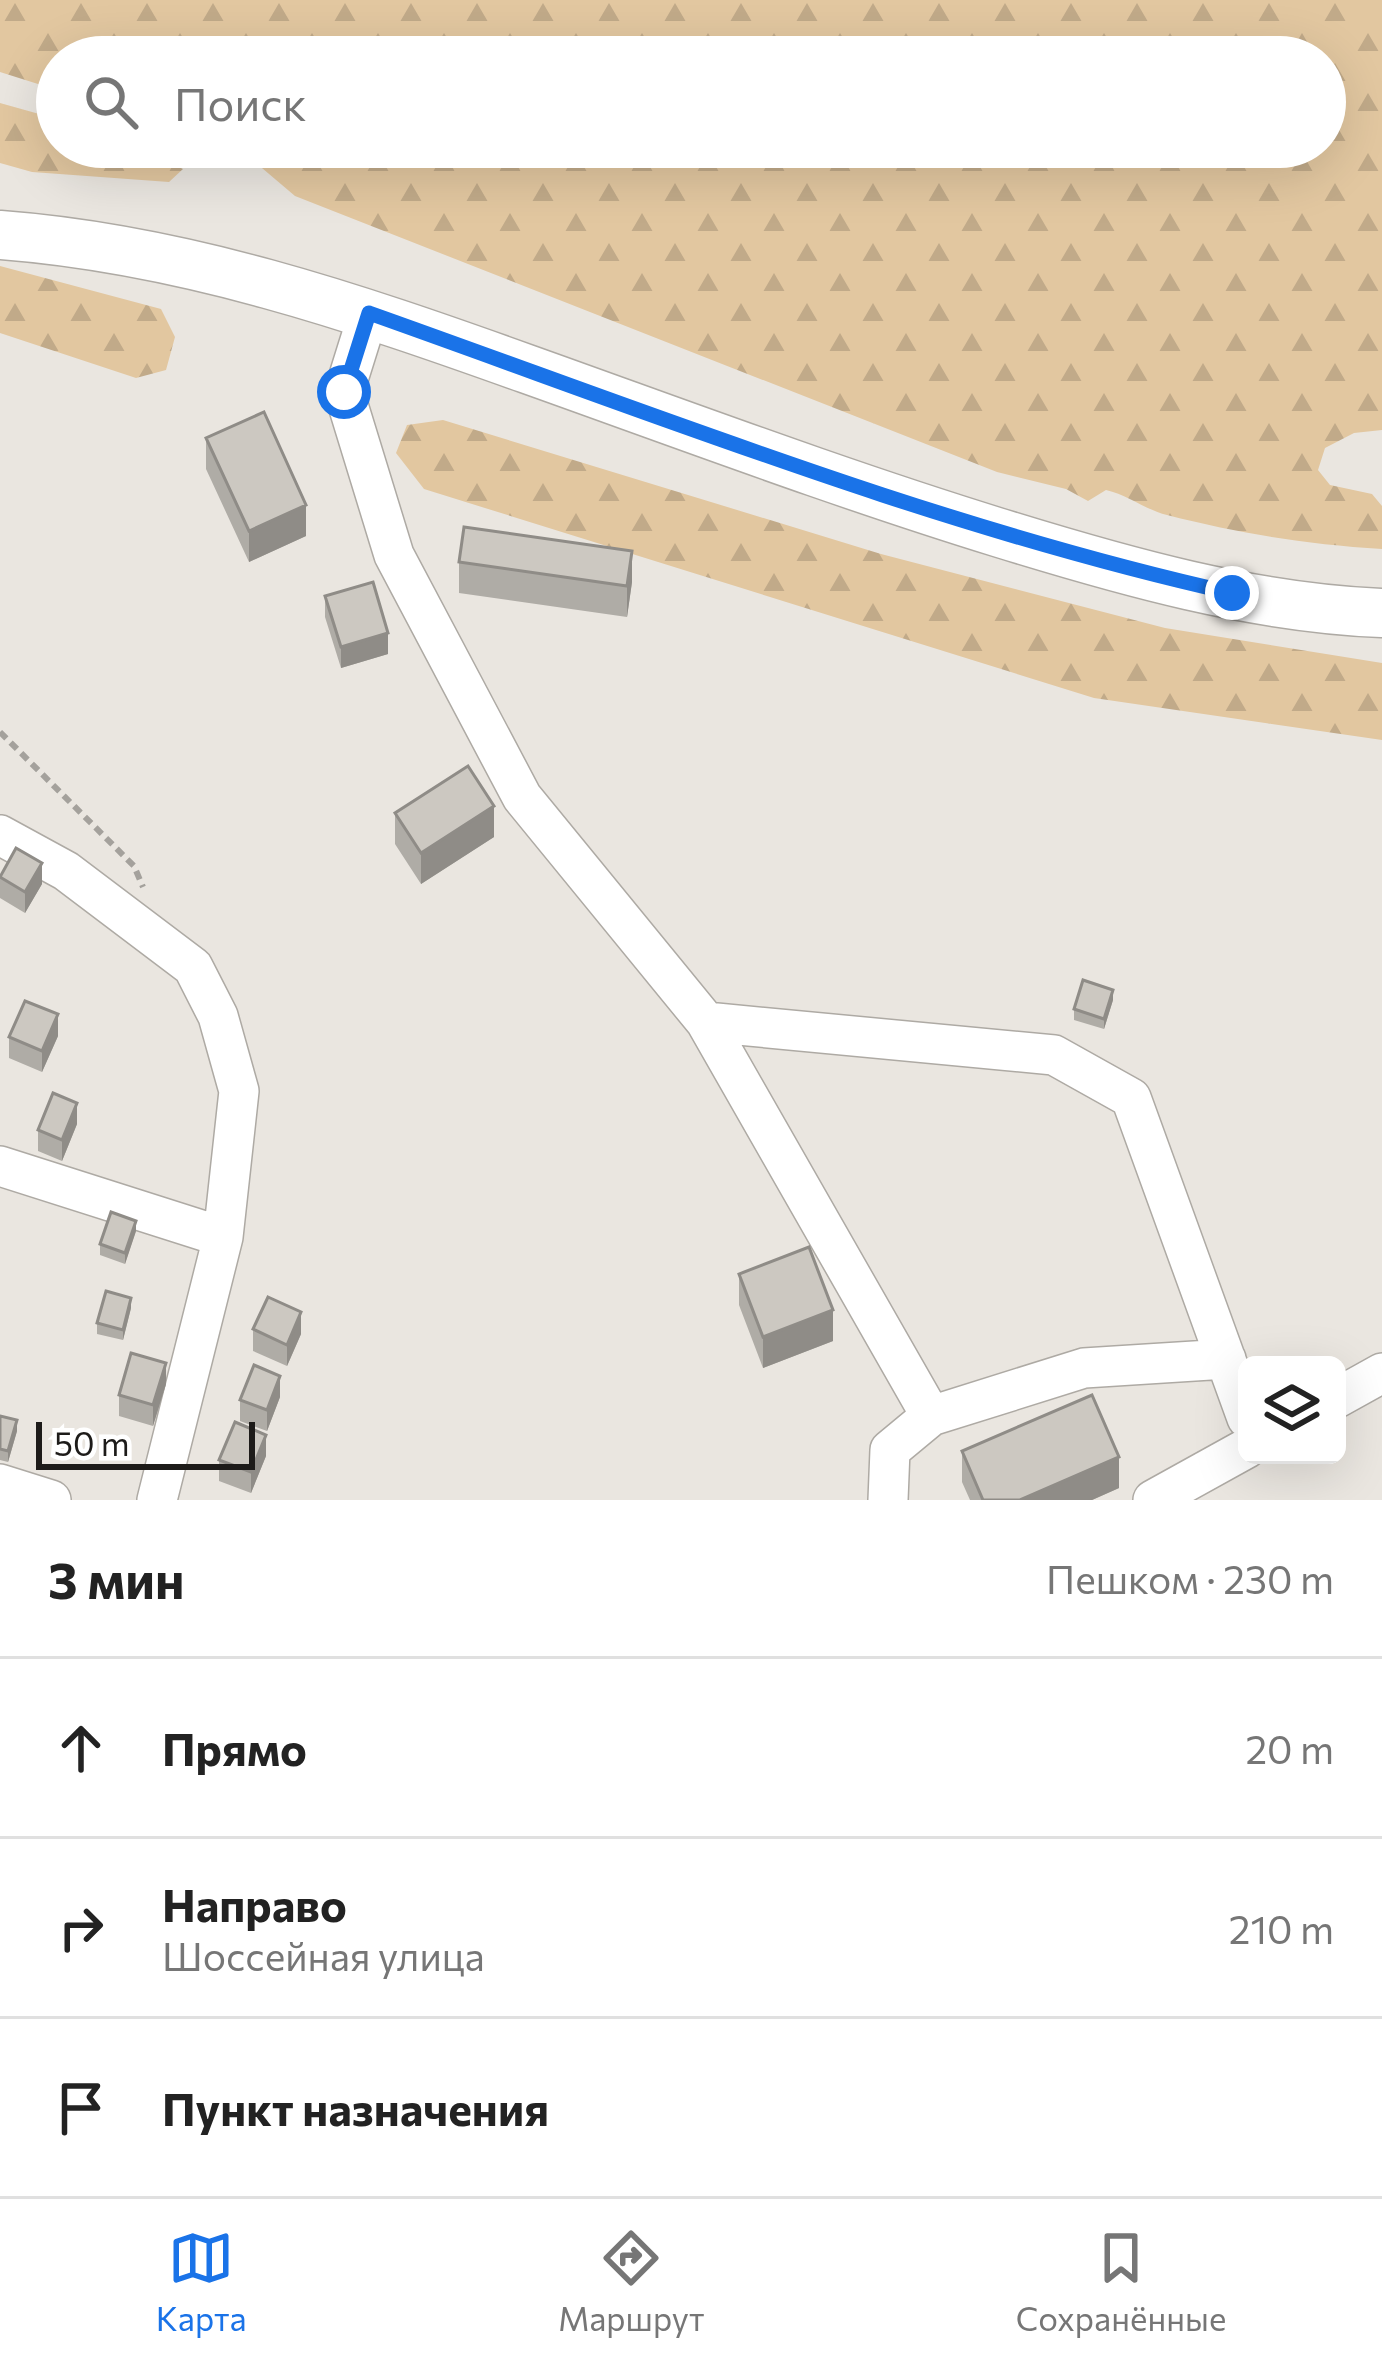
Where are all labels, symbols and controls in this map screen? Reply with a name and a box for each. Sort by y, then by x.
search box [36,36,1346,168]
icon: search [78,69,144,135]
text: Поиск [174,75,307,130]
route start [317,365,371,419]
route end [1205,566,1259,620]
map controls [1238,1356,1346,1464]
button: layers [1238,1356,1346,1464]
scale bar [36,1416,255,1469]
text: 50 m [54,1422,130,1463]
text: 3 мин [48,1547,184,1610]
text: Пешком · 230 m [1046,1554,1334,1602]
icon: ahead [48,1715,114,1781]
text: Прямо [162,1720,307,1775]
text: 20 m [1246,1724,1334,1772]
text: Направо [162,1876,347,1931]
icon: right [48,1895,114,1961]
text: 210 m [1229,1904,1334,1952]
text: Шоссейная улица [162,1931,485,1979]
icon: arrive [48,2075,114,2141]
text: Пункт назначения [162,2080,549,2135]
tab: Карта [156,2225,247,2338]
tab: Маршрут [558,2225,704,2338]
tab: Сохранённые [1016,2225,1226,2338]

